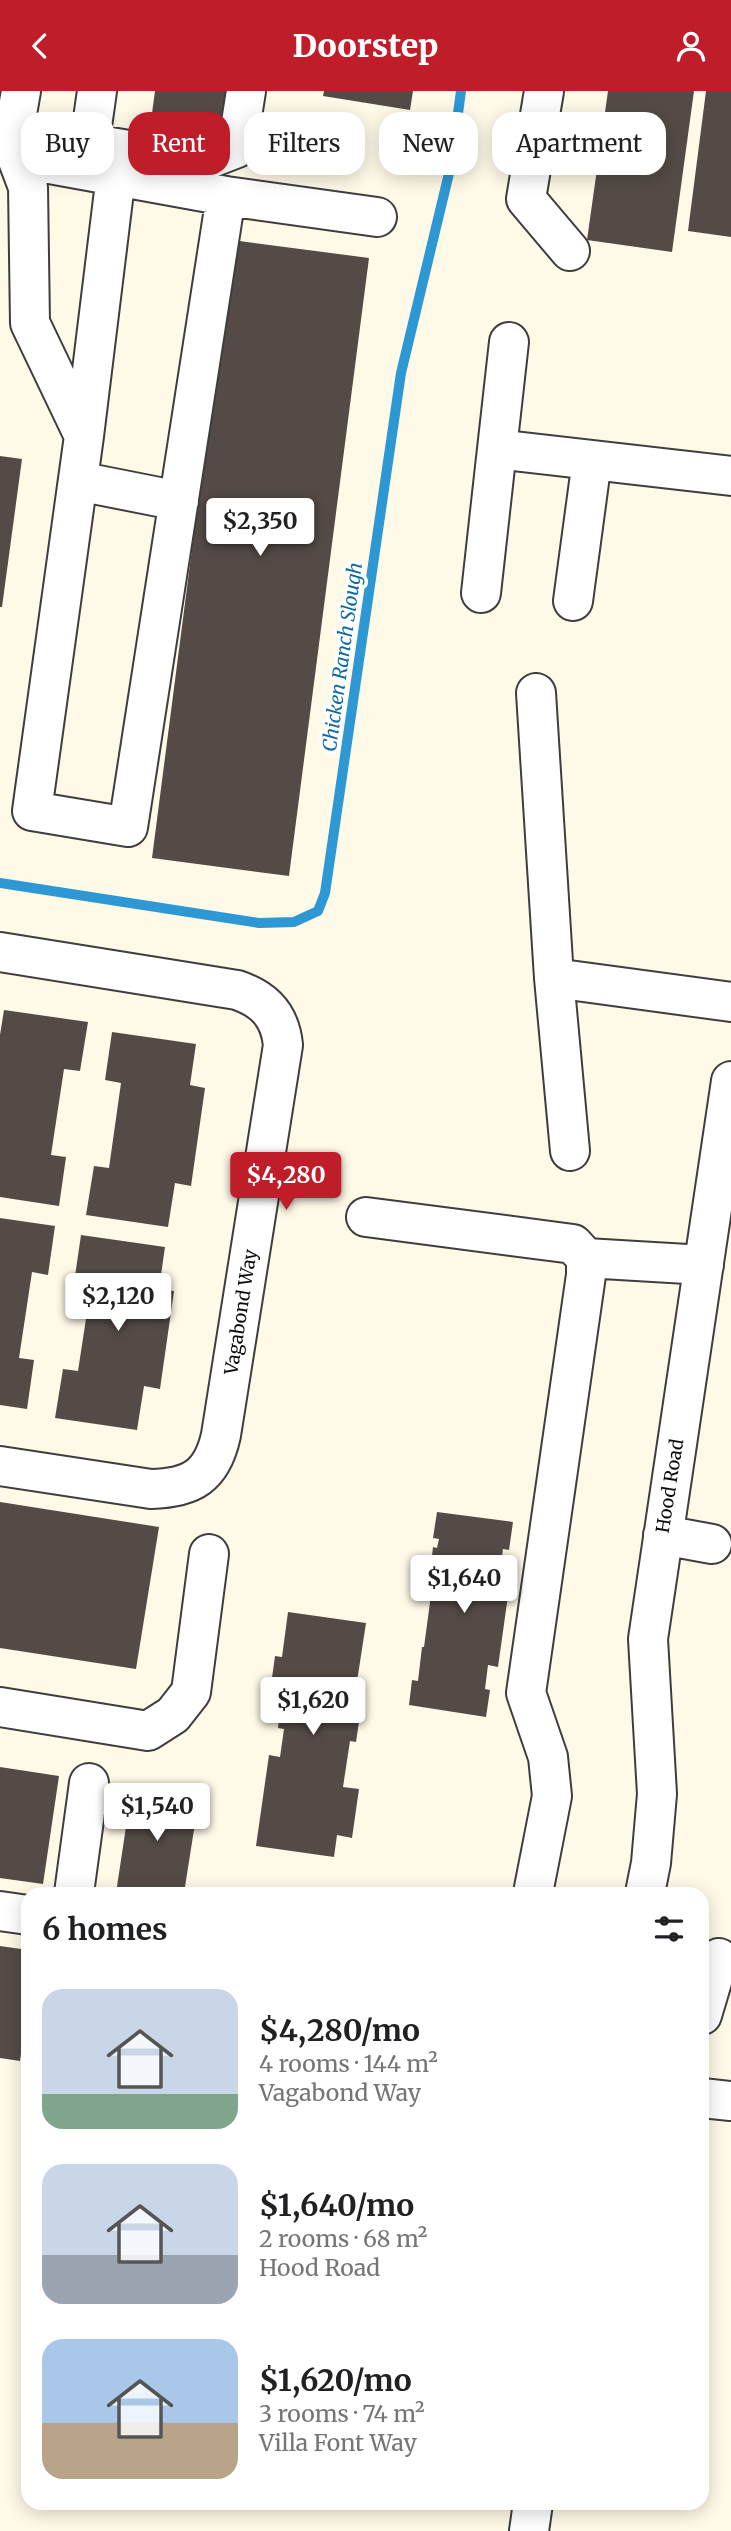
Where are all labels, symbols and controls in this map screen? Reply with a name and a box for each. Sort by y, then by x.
text: Doorstep [293,26,439,66]
icon: back [21,27,59,65]
icon: person [672,27,710,65]
chip: Buy [21,112,114,175]
chip: Rent [128,112,230,175]
chip: Filters [244,112,365,175]
chip: New [379,112,478,175]
chip: Apartment [492,112,666,175]
pin: $2,350 [203,498,317,558]
text: $2,350 [222,506,298,535]
water label: Chicken Ranch Slough [317,561,367,753]
pin: $4,280 [229,1153,343,1212]
text: $4,280 [246,1160,326,1189]
street label: Vagabond Way [219,1247,262,1377]
pin: $2,120 [61,1273,175,1333]
text: $2,120 [81,1281,155,1310]
street label: Hood Road [651,1437,688,1535]
pin: $1,640 [407,1555,521,1615]
text: $1,640 [426,1563,502,1592]
pin: $1,620 [256,1677,370,1737]
text: $1,620 [276,1685,350,1714]
pin: $1,540 [100,1783,214,1843]
text: $1,540 [120,1791,194,1820]
text: 6 homes [42,1910,167,1948]
icon: filters [650,1910,688,1948]
text: $4,280/mo [259,2011,420,2049]
icon: home [98,2017,182,2101]
text: 4 rooms · 144 m² [259,2049,438,2078]
text: Vagabond Way [259,2078,421,2107]
text: $1,640/mo [259,2186,414,2224]
icon: home [98,2192,182,2276]
text: 2 rooms · 68 m² [259,2224,427,2253]
text: Hood Road [259,2253,380,2282]
text: $1,620/mo [259,2361,412,2399]
icon: home [98,2367,182,2451]
text: 3 rooms · 74 m² [259,2399,425,2428]
text: Villa Font Way [259,2428,417,2457]

